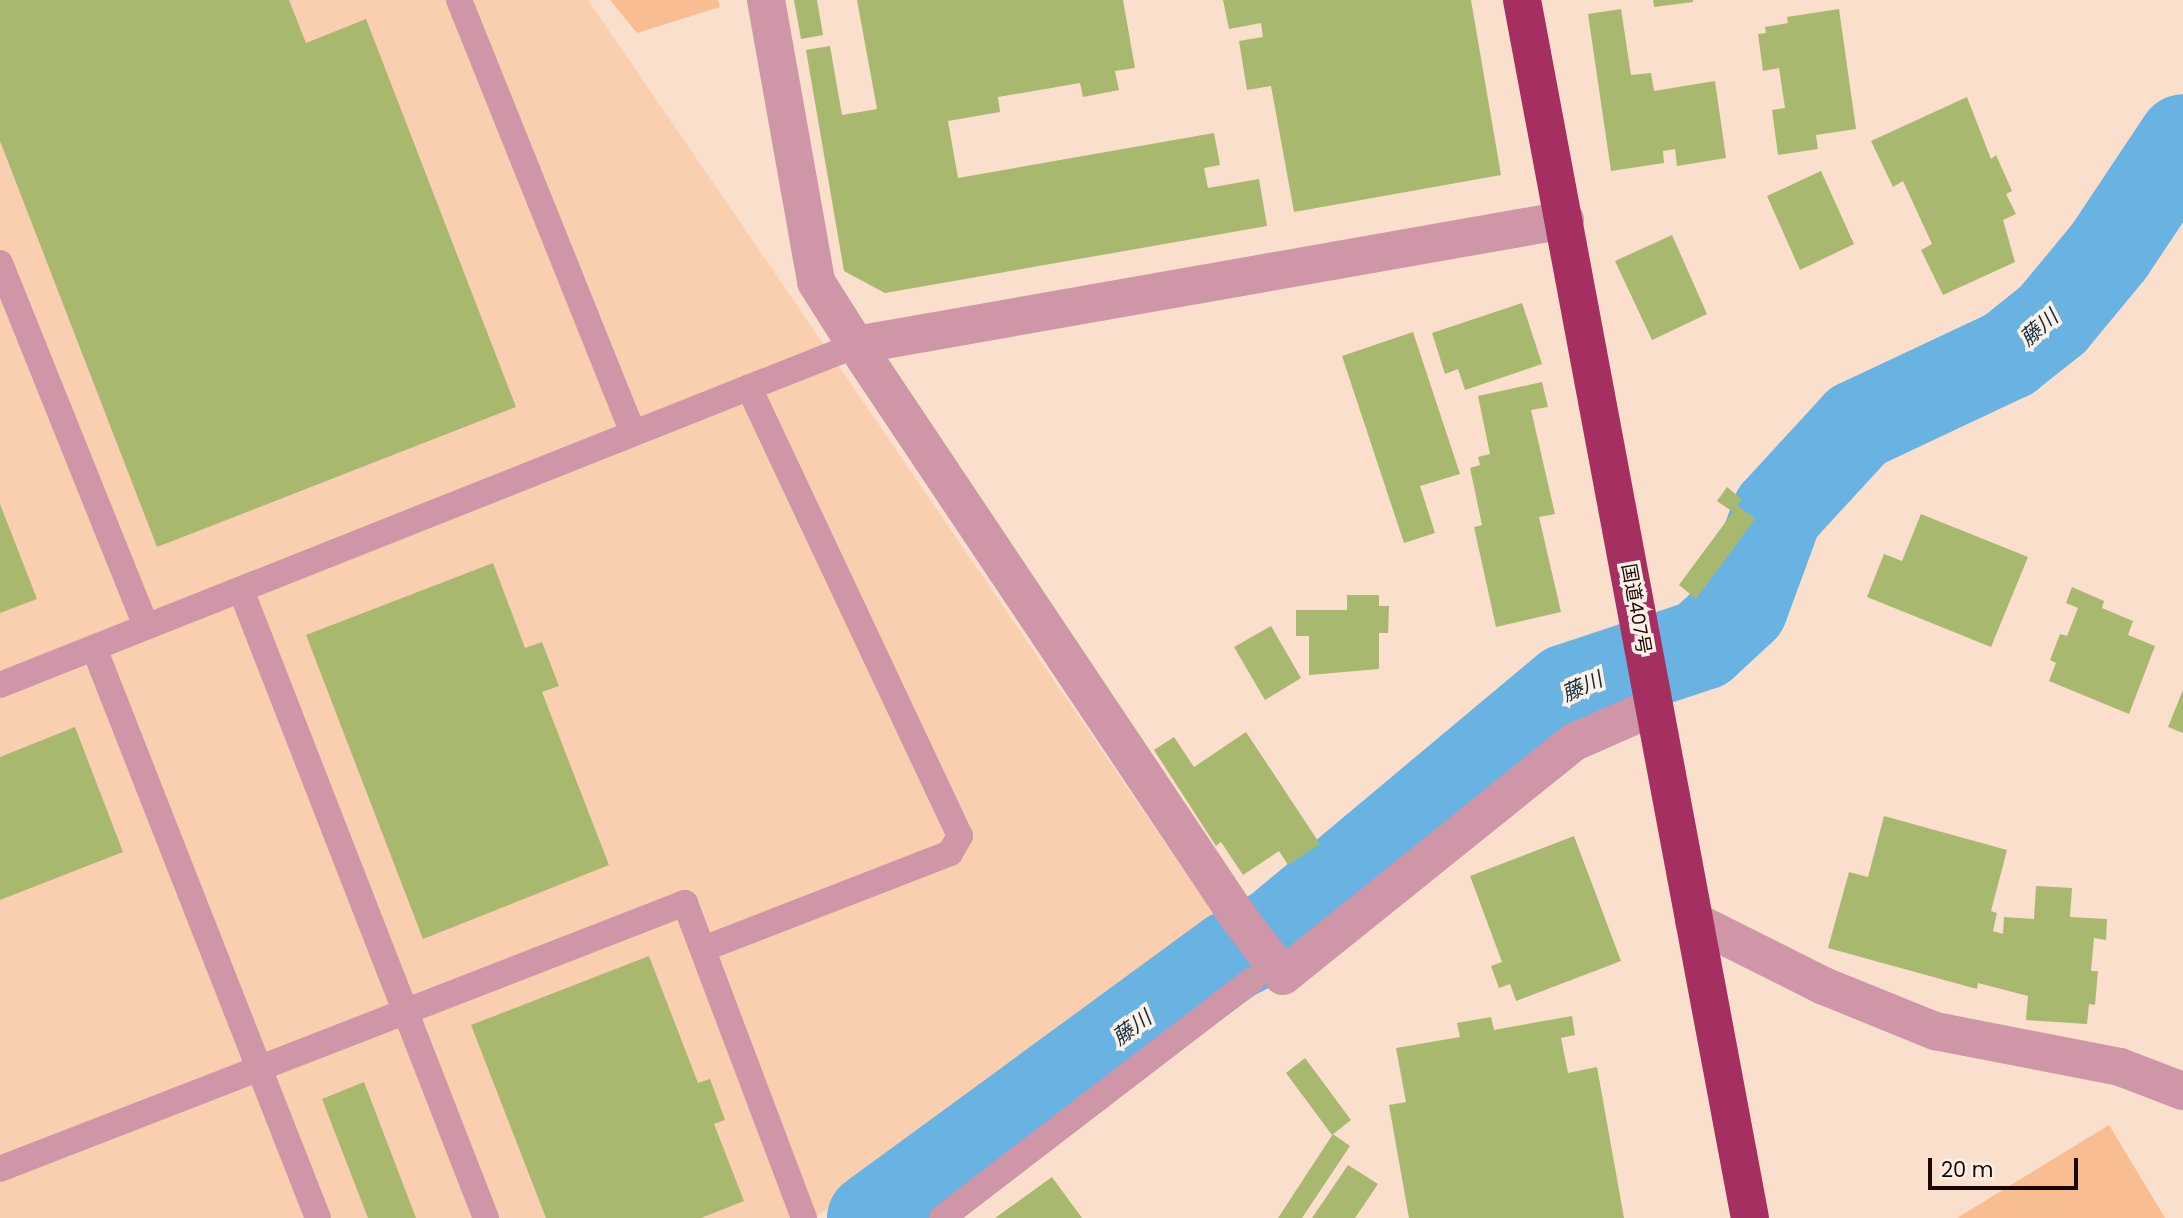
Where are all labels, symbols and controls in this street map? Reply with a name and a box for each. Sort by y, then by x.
water label: 藤川 [2015,305,2063,351]
street label: 国道407号 [1617,562,1655,656]
water label: 藤川 [1558,667,1606,707]
water label: 藤川 [1108,1005,1156,1051]
scale bar [1931,1144,2082,1188]
text: 20 m [1941,1155,1994,1184]

